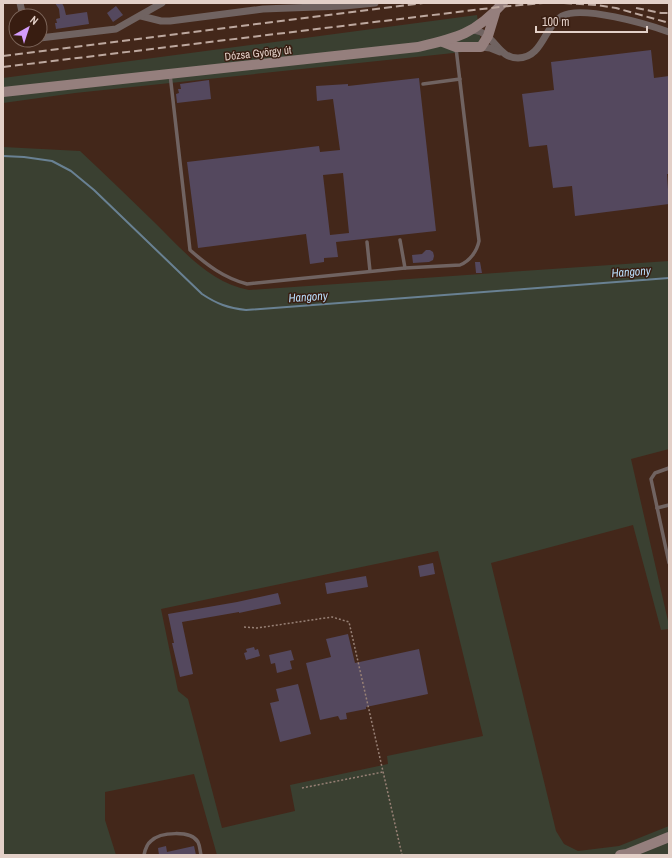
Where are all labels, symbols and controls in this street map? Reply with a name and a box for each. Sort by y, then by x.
north arrow [8,8,48,48]
scale bar [536,8,647,34]
text: N [27,13,41,28]
text: 100 m [542,14,569,30]
street label: Dózsa György út [224,42,293,63]
water label: Hangony [611,263,652,281]
water label: Hangony [288,288,329,306]

